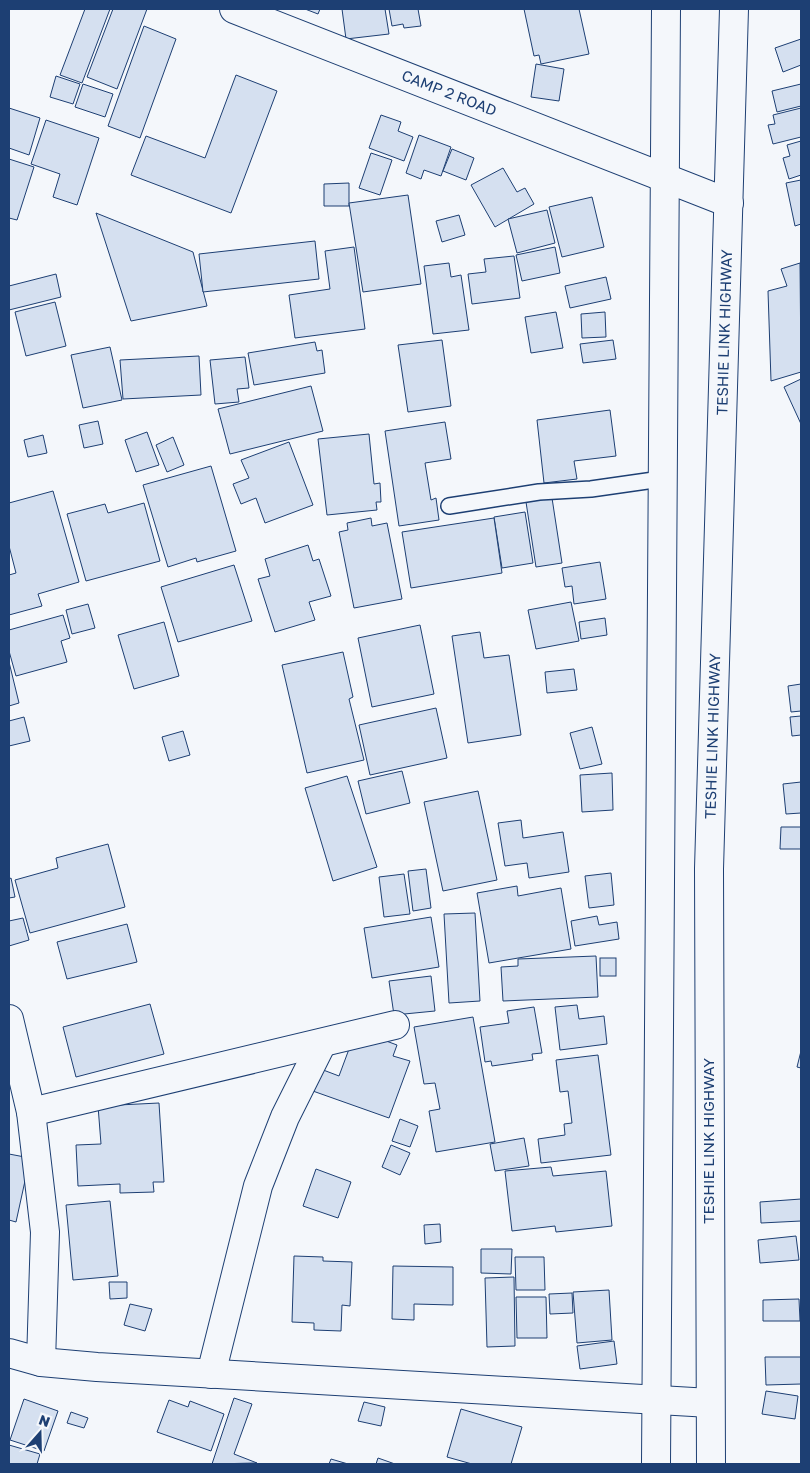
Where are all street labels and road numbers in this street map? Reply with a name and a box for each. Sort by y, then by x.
street label: CAMP 2 ROAD [399,66,500,119]
street label: TESHIE LINK HIGHWAY [712,249,735,415]
street label: TESHIE LINK HIGHWAY [700,653,723,819]
street label: TESHIE LINK HIGHWAY [699,1058,717,1224]

